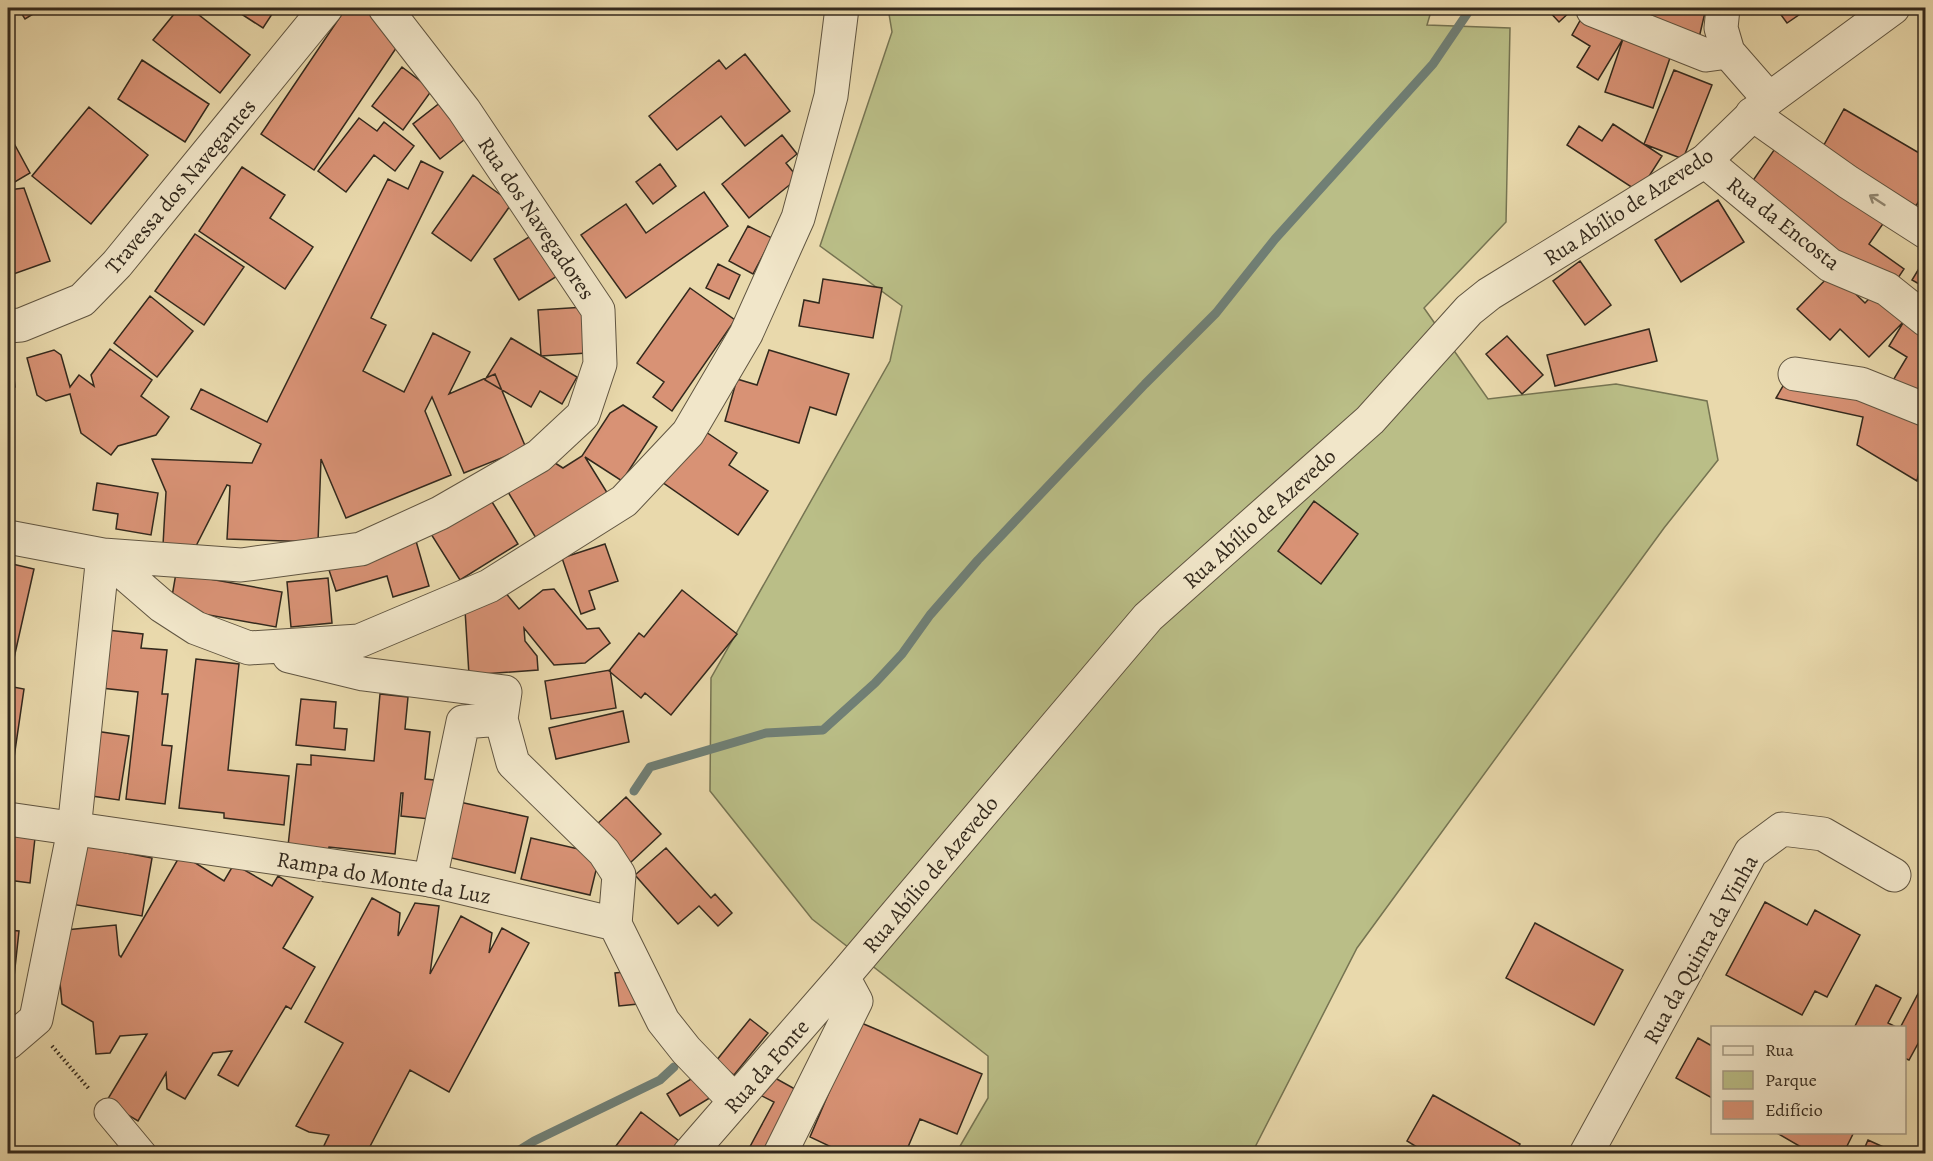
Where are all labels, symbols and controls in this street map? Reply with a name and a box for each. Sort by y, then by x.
street label: Travessa dos Navegantes [98,93,263,281]
street label: Rua dos Navegadores [471,131,602,306]
street label: Rua Abílio de Azevedo [1538,141,1719,273]
street label: Rua da Encosta [1720,170,1847,278]
one-way arrow [1868,194,1885,207]
street label: Rua Abílio de Azevedo [1176,442,1343,596]
street label: Rua Abílio de Azevedo [856,790,1006,960]
street label: Rampa do Monte da Luz [274,844,493,912]
street label: Rua da Quinta da Vinha [1636,849,1766,1050]
street label: Rua da Fonte [717,1013,816,1120]
legend [1711,1026,1906,1134]
text: Rua [1765,1038,1794,1062]
text: Parque [1765,1068,1817,1092]
text: Edifício [1765,1098,1823,1122]

